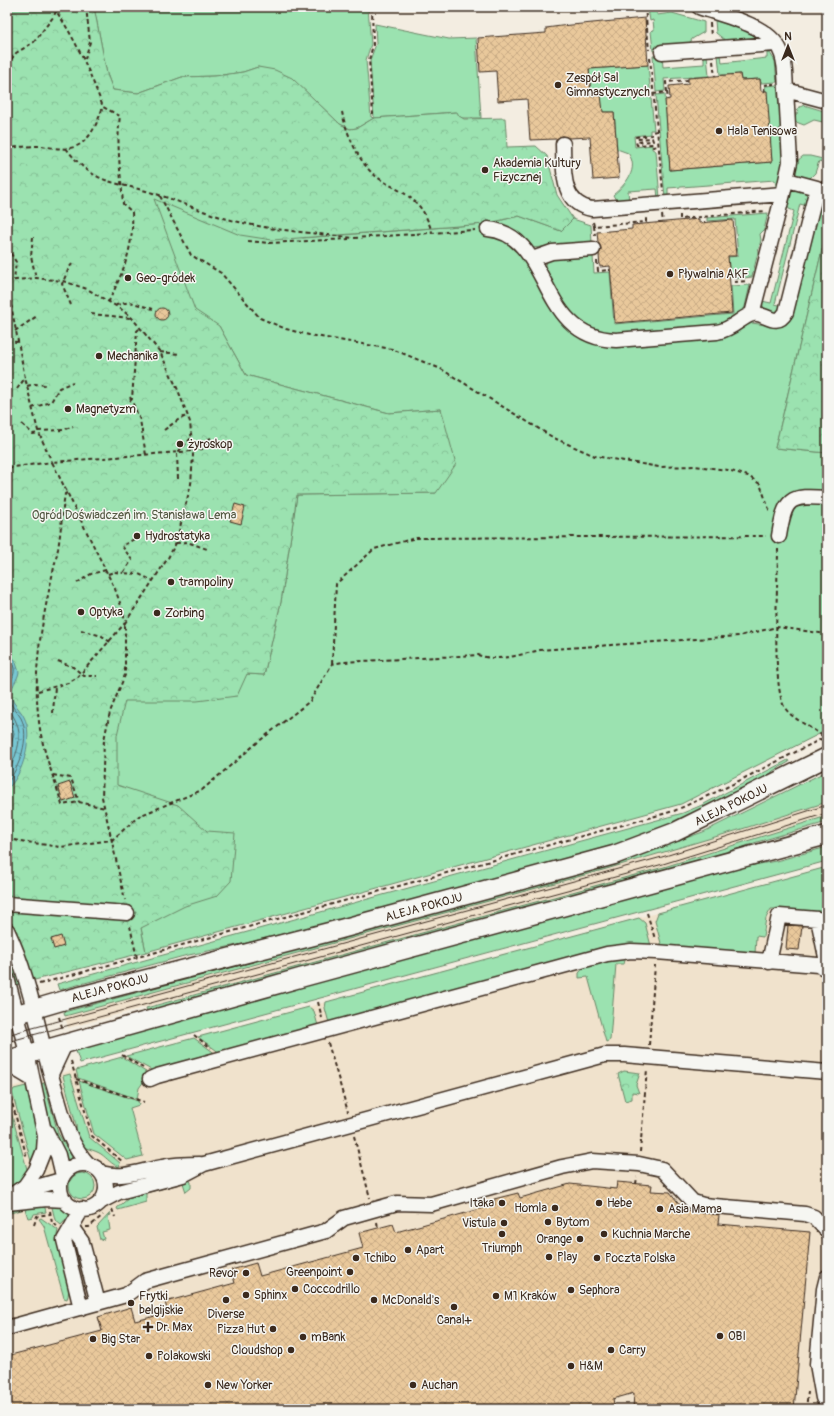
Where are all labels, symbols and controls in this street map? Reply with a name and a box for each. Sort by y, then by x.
north arrow [768,26,808,66]
text: N [784,30,792,43]
place label: Zespół Sal Gimnastycznych [566,71,650,100]
marker: Zespół Sal Gimnastycznych [553,80,563,90]
place label: Hala Tenisowa [727,124,798,139]
marker: Hala Tenisowa [714,126,724,136]
place label: Akademia Kultury Fizycznej [493,156,581,185]
marker: Akademia Kultury Fizycznej [480,165,490,175]
place label: Pływalnia AKF [678,267,749,282]
marker: Pływalnia AKF [665,269,675,279]
place label: Geo-gródek [136,271,195,286]
marker: Geo-gródek [123,273,133,283]
place label: Mechanika [107,349,158,364]
marker: Mechanika [94,351,104,361]
place label: Magnetyzm [76,402,136,417]
marker: Magnetyzm [63,404,73,414]
place label: żyroskop [188,437,233,452]
marker: żyroskop [175,439,185,449]
park label: Ogród Doświadczeń im. Stanisława Lema [32,508,237,523]
place label: Hydrostatyka [145,529,210,544]
marker: Hydrostatyka [132,531,142,541]
place label: trampoliny [178,575,233,590]
marker: trampoliny [166,577,176,587]
place label: Optyka [89,605,123,620]
place label: Zorbing [165,606,204,621]
marker: Optyka [76,607,86,617]
marker: Zorbing [152,608,162,618]
street label: ALEJA POKOJU [692,781,770,830]
street label: ALEJA POKOJU [384,890,465,925]
street label: ALEJA POKOJU [70,971,151,1006]
place label: Itaka [470,1196,494,1211]
place label: Hebe [607,1196,632,1211]
marker: Itaka [497,1198,507,1208]
marker: Hebe [594,1198,604,1208]
place label: Homla [514,1201,547,1216]
place label: Asia Mama [668,1202,722,1217]
marker: Homla [550,1203,560,1213]
marker: Asia Mama [655,1204,665,1214]
place label: Bytom [556,1215,590,1230]
place label: Vistula [462,1216,496,1231]
marker: Bytom [543,1217,553,1227]
marker: Vistula [499,1218,509,1228]
place label: Kuchnia Marche [612,1227,690,1242]
marker: Triumph [497,1229,507,1239]
marker: Kuchnia Marche [599,1229,609,1239]
place label: Orange [536,1232,572,1247]
marker: Orange [575,1234,585,1244]
place label: Triumph [482,1241,523,1256]
place label: Apart [416,1243,444,1258]
marker: Apart [403,1245,413,1255]
place label: Play [557,1250,577,1265]
place label: Tchibo [364,1251,397,1266]
place label: Poczta Polska [605,1251,676,1266]
marker: Play [544,1252,554,1262]
marker: Tchibo [351,1253,361,1263]
marker: Poczta Polska [592,1253,602,1263]
place label: Greenpoint [286,1265,342,1280]
place label: Revor [209,1266,239,1281]
marker: Greenpoint [345,1267,355,1277]
marker: Revor [241,1268,251,1278]
place label: Coccodrillo [303,1282,361,1297]
place label: Sephora [579,1283,620,1298]
marker: Coccodrillo [290,1284,300,1294]
marker: Sephora [566,1285,576,1295]
place label: Sphinx [254,1288,287,1303]
place label: Frytki belgijskie [139,1289,183,1318]
place label: M1 Kraków [504,1289,557,1304]
marker: Sphinx [241,1290,251,1300]
marker: M1 Kraków [491,1291,501,1301]
place label: McDonald's [382,1293,440,1308]
marker: Diverse [221,1295,231,1305]
marker: McDonald's [369,1295,379,1305]
marker: Frytki belgijskie [126,1298,136,1308]
marker: Canal+ [449,1302,459,1312]
place label: Diverse [208,1307,245,1322]
place label: Canal+ [437,1313,473,1328]
place label: Dr. Max [156,1320,193,1335]
marker: Dr. Max [143,1322,153,1332]
place label: Pizza Hut [217,1322,265,1337]
marker: Pizza Hut [268,1324,278,1334]
place label: OBI [728,1329,746,1344]
place label: mBank [311,1330,345,1345]
marker: OBI [715,1331,725,1341]
place label: Big Star [101,1332,141,1347]
marker: mBank [298,1332,308,1342]
marker: Big Star [88,1334,98,1344]
place label: Cloudshop [231,1343,283,1358]
place label: Carry [619,1343,646,1358]
marker: Cloudshop [286,1345,296,1355]
marker: Carry [606,1345,616,1355]
place label: Polakowski [157,1349,210,1364]
marker: Polakowski [144,1351,154,1361]
place label: H&M [579,1359,603,1374]
marker: H&M [566,1361,576,1371]
place label: New Yorker [216,1378,273,1393]
place label: Auchan [421,1378,458,1393]
marker: New Yorker [203,1380,213,1390]
marker: Auchan [408,1380,418,1390]

